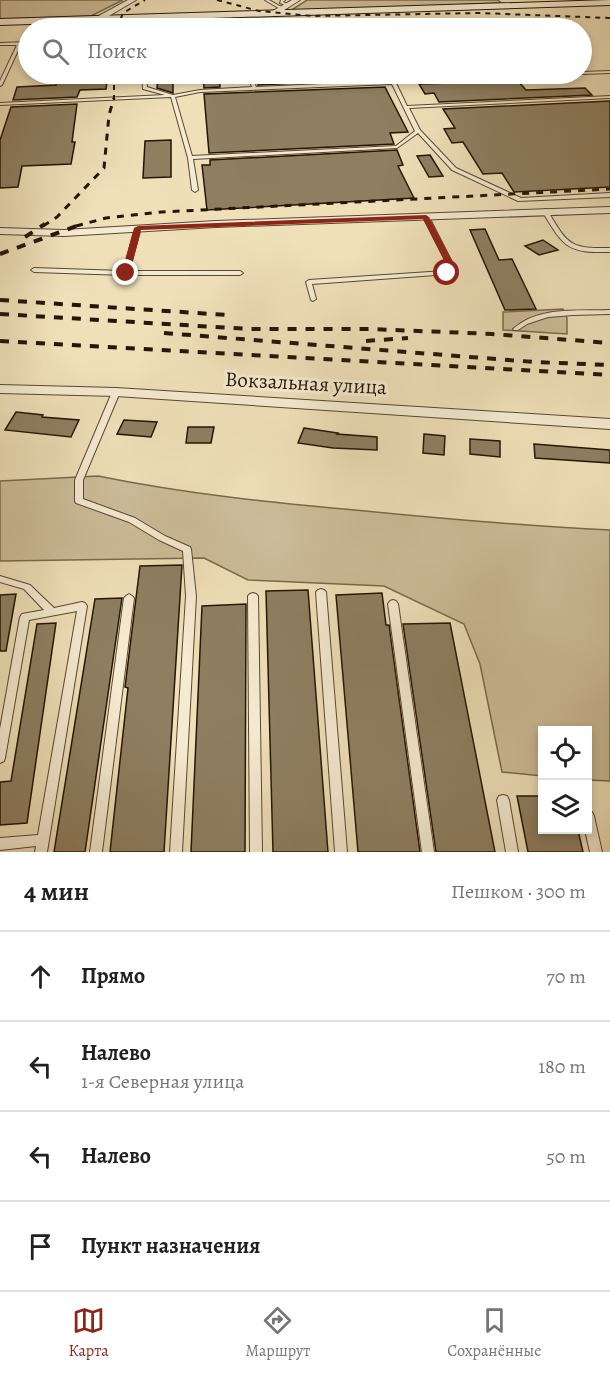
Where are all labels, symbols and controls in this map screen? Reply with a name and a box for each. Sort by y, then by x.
search box [18,18,592,84]
icon: search [39,35,72,68]
text: Поиск [87,36,147,66]
route end [112,259,138,285]
route start [433,259,459,285]
street label: Вокзальная улица [224,365,388,401]
map controls [538,726,592,834]
button: locate [538,726,592,780]
button: layers [538,780,592,834]
text: 4 мин [24,874,89,909]
text: Пешком · 300 m [451,878,586,905]
icon: ahead [24,960,57,993]
text: Прямо [81,961,145,991]
text: 70 m [546,963,586,990]
text: Налево [81,1038,151,1068]
icon: left [24,1050,57,1083]
text: 180 m [538,1053,586,1080]
text: 1-я Северная улица [81,1068,245,1095]
icon: left [24,1140,57,1173]
text: Налево [81,1141,151,1171]
text: 50 m [546,1143,586,1170]
icon: arrive [24,1230,57,1263]
text: Пункт назначения [81,1231,260,1261]
tab: Карта [68,1304,109,1362]
tab: Маршрут [246,1304,310,1362]
tab: Сохранённые [447,1304,542,1362]

